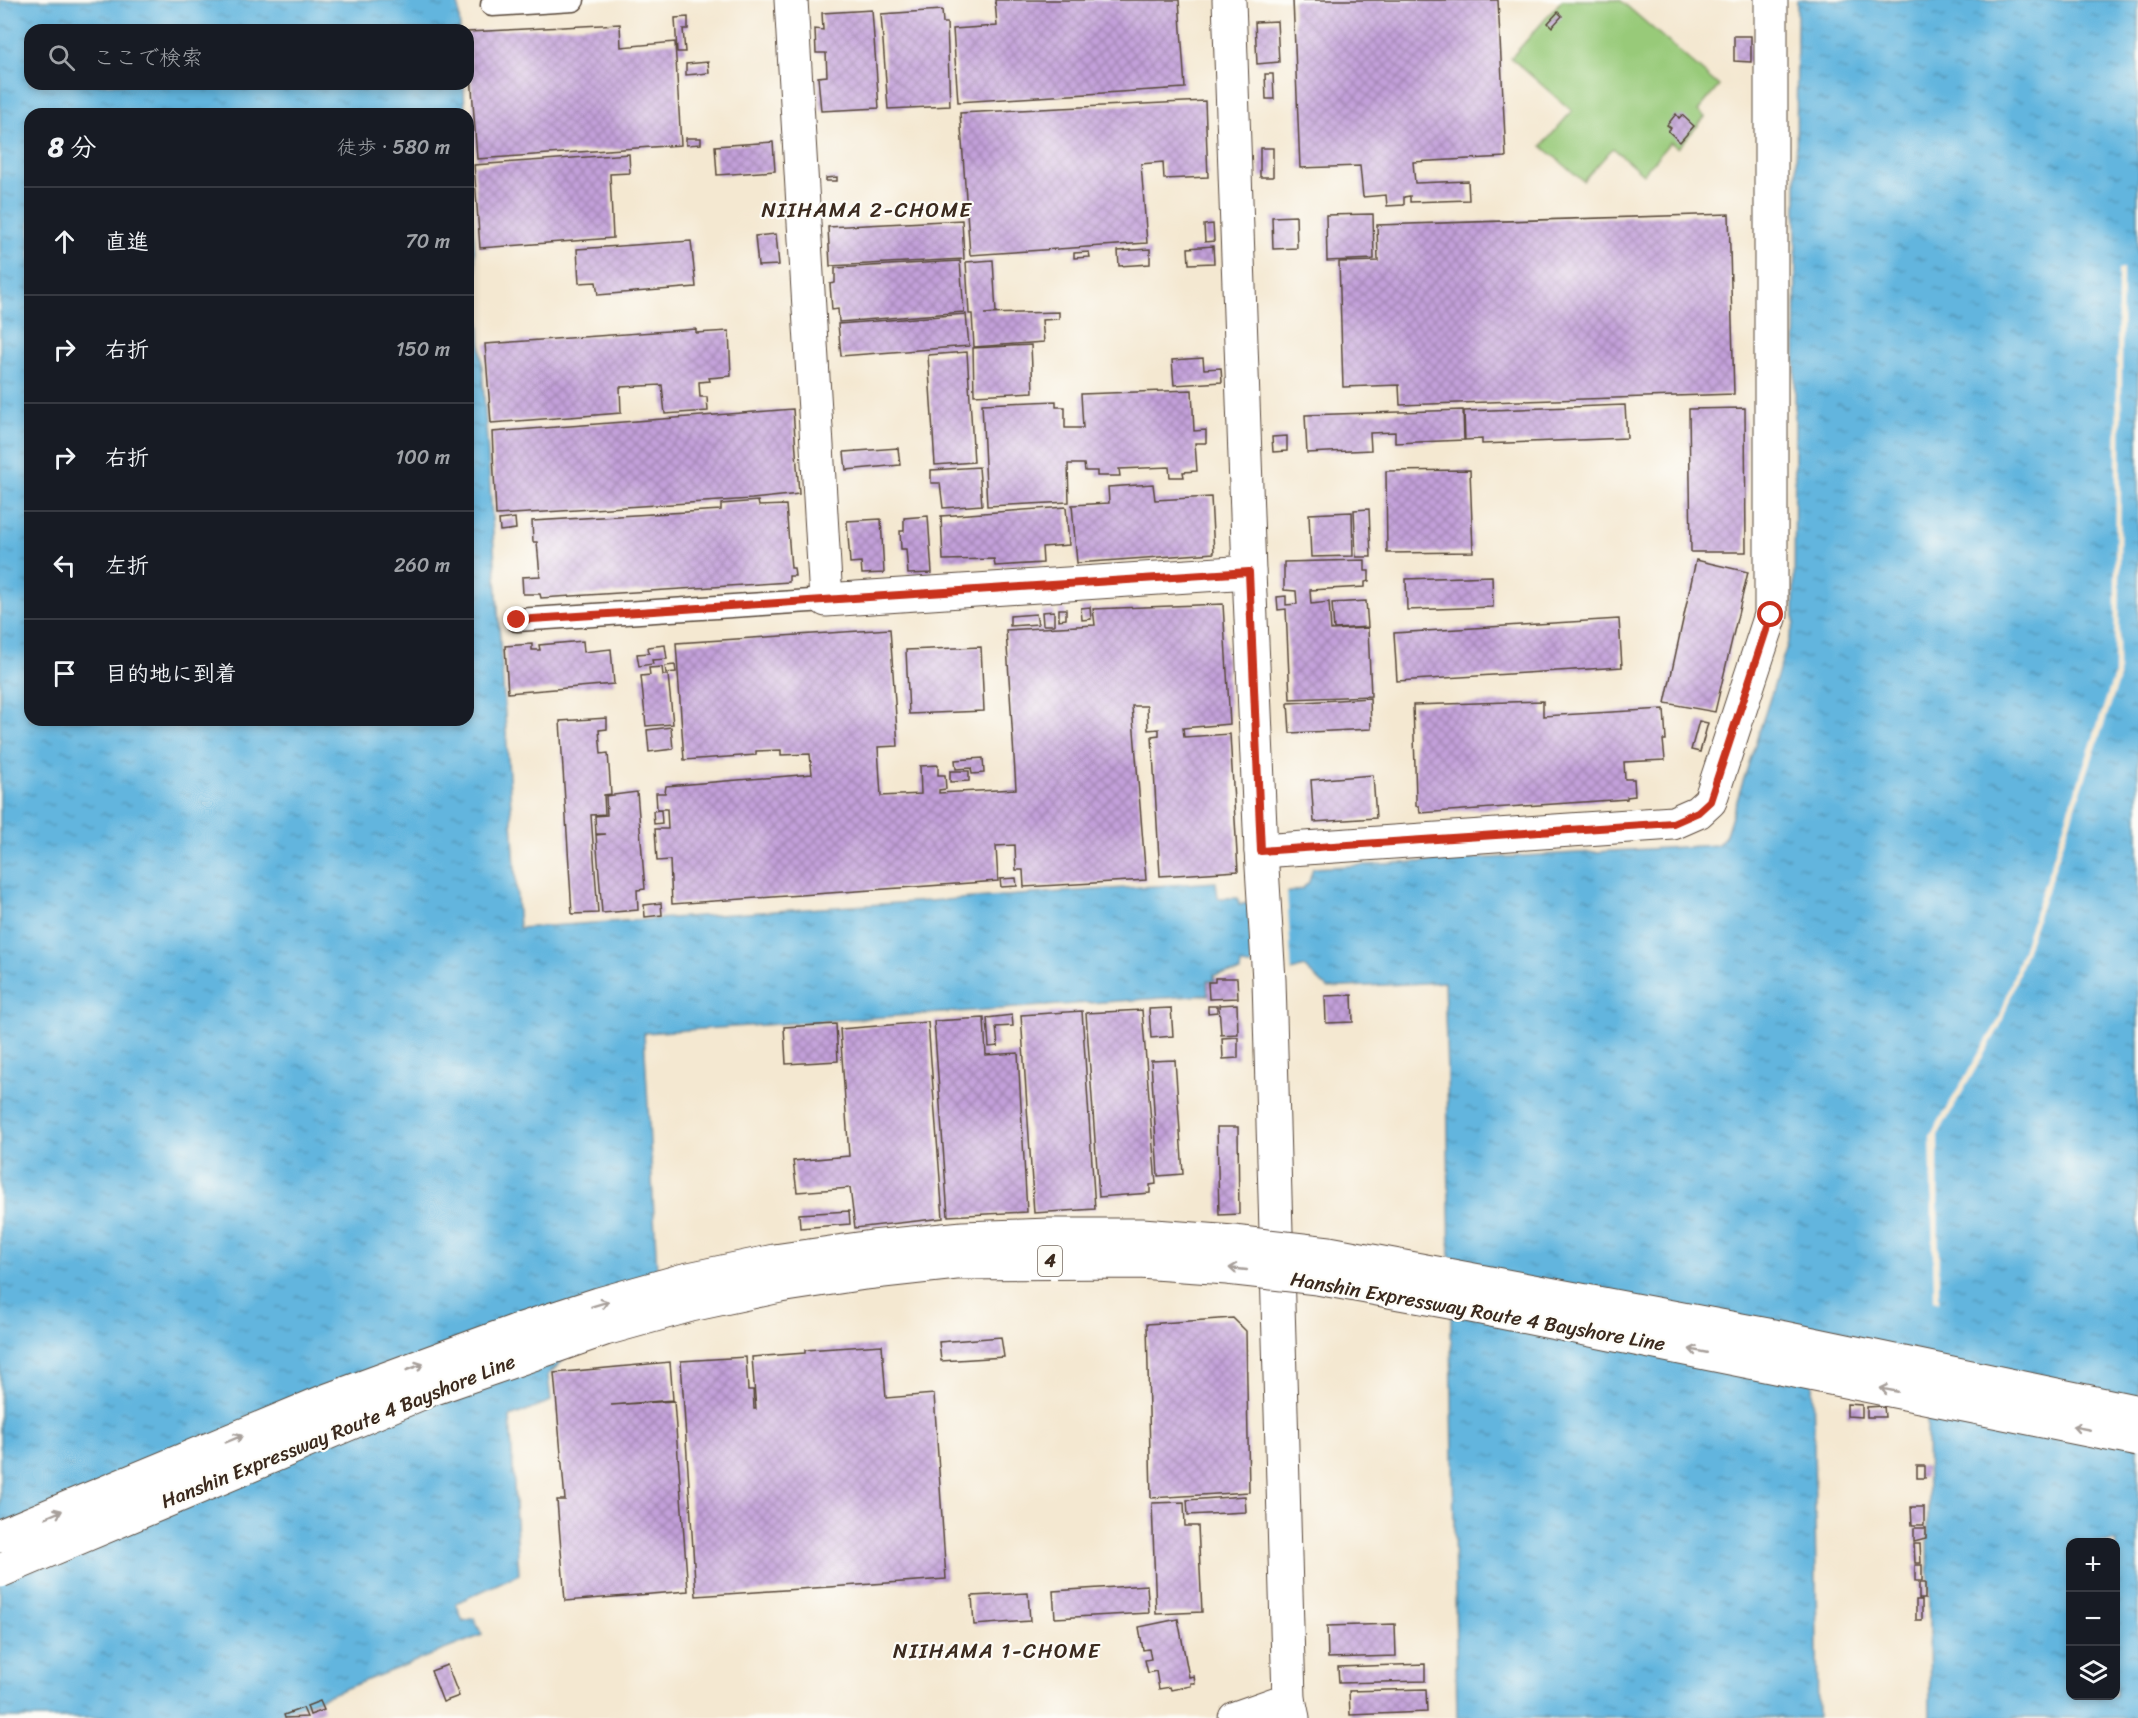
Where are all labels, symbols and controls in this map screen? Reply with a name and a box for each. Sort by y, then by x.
search box [24,24,474,90]
text: ここで検索 [93,38,203,77]
icon: search [45,41,78,74]
text: 8 分 [48,124,96,170]
text: 徒歩 · 580 m [337,130,450,165]
district label: NIIHAMA 2-CHOME [762,191,972,229]
text: 直進 [105,222,149,261]
text: 70 m [405,224,450,259]
icon: ahead [48,225,81,258]
text: 右折 [105,330,149,369]
text: 150 m [396,332,450,367]
icon: right [48,333,81,366]
text: 右折 [105,438,149,477]
text: 100 m [396,440,450,475]
icon: right [48,441,81,474]
text: 左折 [105,546,149,585]
text: 260 m [394,548,450,583]
icon: left [48,549,81,582]
route start [1757,601,1783,627]
route end [503,606,529,632]
text: 目的地に到着 [105,654,237,693]
icon: arrive [48,657,81,690]
road number: 4 [1038,1246,1062,1276]
street label: Hanshin Expressway Route 4 Bayshore Line [1288,1261,1668,1362]
one-way arrow [1228,1263,1248,1274]
one-way arrow [590,1298,609,1309]
street label: Hanshin Expressway Route 4 Bayshore Line [156,1344,521,1519]
one-way arrow [1689,1345,1708,1357]
one-way arrow [405,1361,424,1372]
one-way arrow [1880,1384,1900,1395]
one-way arrow [2071,1422,2091,1433]
one-way arrow [224,1433,243,1444]
one-way arrow [44,1508,63,1519]
map controls [2066,1538,2120,1700]
button: + [2066,1538,2120,1592]
button: − [2066,1592,2120,1646]
district label: NIIHAMA 1-CHOME [893,1632,1101,1670]
button: layers [2066,1646,2120,1700]

